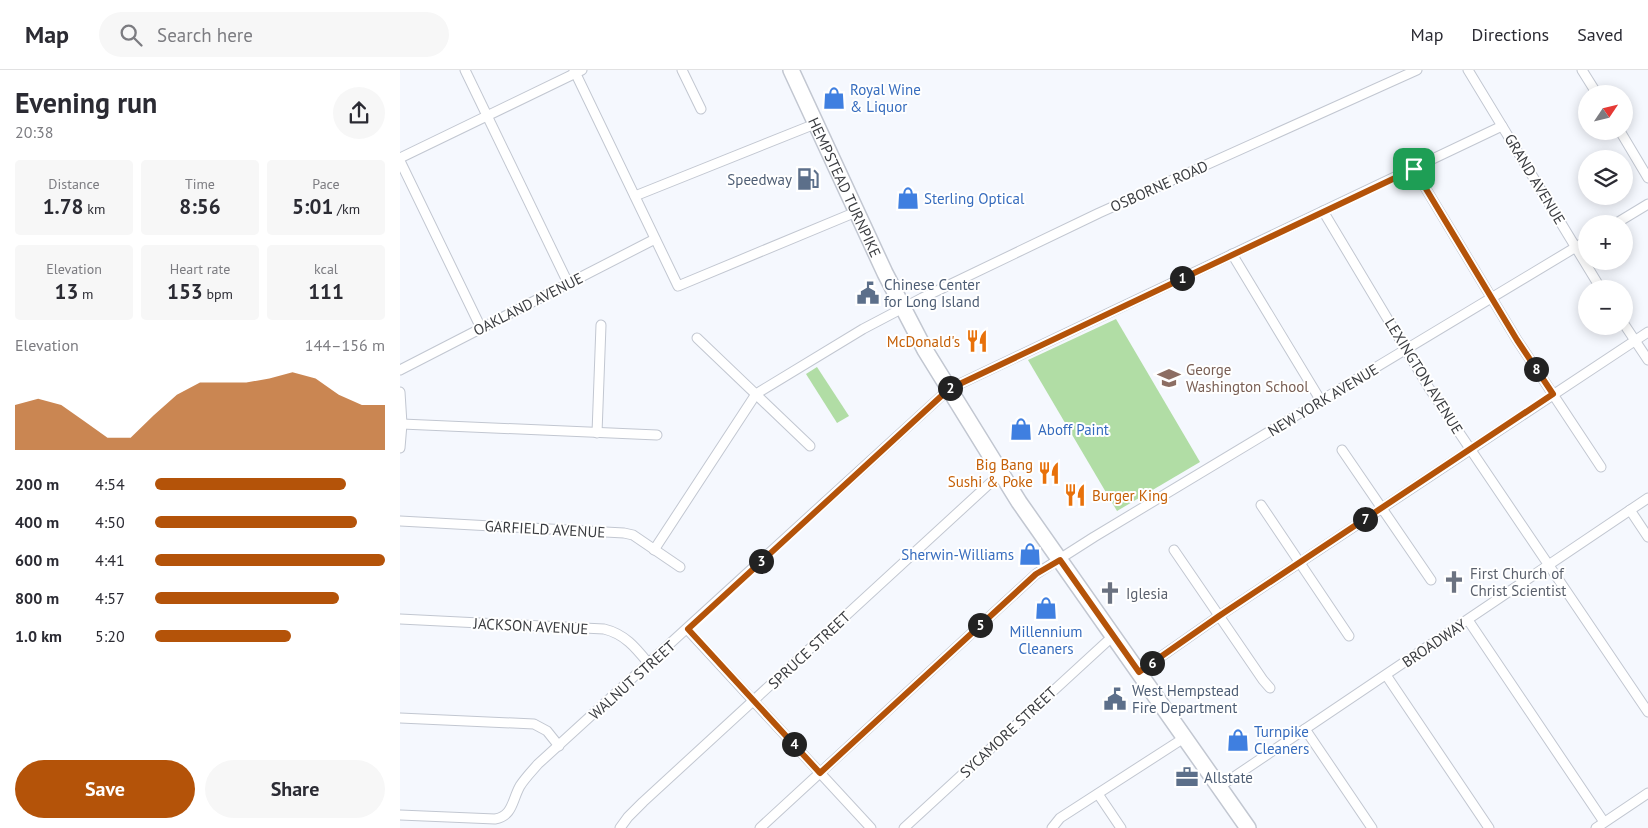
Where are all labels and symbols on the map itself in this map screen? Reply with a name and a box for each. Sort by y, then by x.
place label: Royal Wine & Liquor [850,80,921,116]
shop icon: Royal Wine & Liquor [821,85,847,111]
north arrow [1578,85,1632,140]
street label: HEMPSTEAD TURNPIKE [805,114,886,260]
street label: GRAND AVENUE [1500,130,1570,228]
pin [1393,148,1435,190]
street label: OSBORNE ROAD [1107,156,1211,216]
fuel station icon: Speedway [795,166,821,192]
place label: Speedway [727,170,792,189]
shop icon: Sterling Optical [895,185,921,211]
place label: Sterling Optical [924,189,1025,208]
pin: 1 [1170,266,1194,290]
street label: OAKLAND AVENUE [470,268,586,340]
place label: Chinese Center for Long Island [884,275,980,311]
public building icon: Chinese Center for Long Island [855,280,881,306]
street label: LEXINGTON AVENUE [1381,315,1467,437]
restaurant icon: McDonald's [964,328,990,354]
place label: McDonald's [887,332,960,351]
pin: 8 [1524,356,1548,382]
place label: George Washington School [1186,360,1309,396]
street label: NEW YORK AVENUE [1264,360,1382,440]
school or university icon: George Washington School [1156,365,1182,391]
pin: 2 [938,376,962,400]
shop icon: Aboff Paint [1008,416,1034,442]
place label: Aboff Paint [1038,420,1109,439]
place label: Big Bang Sushi & Poke [948,455,1033,491]
restaurant icon: Big Bang Sushi & Poke [1036,460,1062,486]
restaurant icon: Burger King [1062,482,1088,508]
place label: Burger King [1092,486,1168,505]
pin: 7 [1352,506,1378,532]
street label: GARFIELD AVENUE [484,516,606,542]
shop icon: Sherwin-Williams [1017,541,1043,567]
place label: Sherwin-Williams [901,545,1014,564]
pin: 3 [748,548,774,574]
place label: First Church of Christ Scientist [1470,564,1566,600]
church icon: First Church of Christ Scientist [1441,569,1467,595]
church icon: Iglesia [1097,580,1123,606]
place label: Iglesia [1126,584,1168,603]
shop icon: Millennium Cleaners [1033,595,1059,621]
street label: SPRUCE STREET [764,607,854,693]
pin: 5 [968,612,992,638]
street label: JACKSON AVENUE [472,613,589,638]
street label: BROADWAY [1398,614,1470,671]
place label: Millennium Cleaners [1010,622,1082,658]
street label: WALNUT STREET [585,636,680,724]
pin: 6 [1140,650,1164,676]
place label: West Hempstead Fire Department [1132,681,1239,717]
street label: SYCAMORE STREET [956,682,1061,782]
public building icon: West Hempstead Fire Department [1102,686,1128,712]
place label: Turnpike Cleaners [1254,722,1309,758]
shop icon: Turnpike Cleaners [1225,727,1251,753]
pin: 4 [782,732,806,756]
office icon: Allstate [1174,764,1200,790]
place label: Allstate [1204,768,1253,787]

